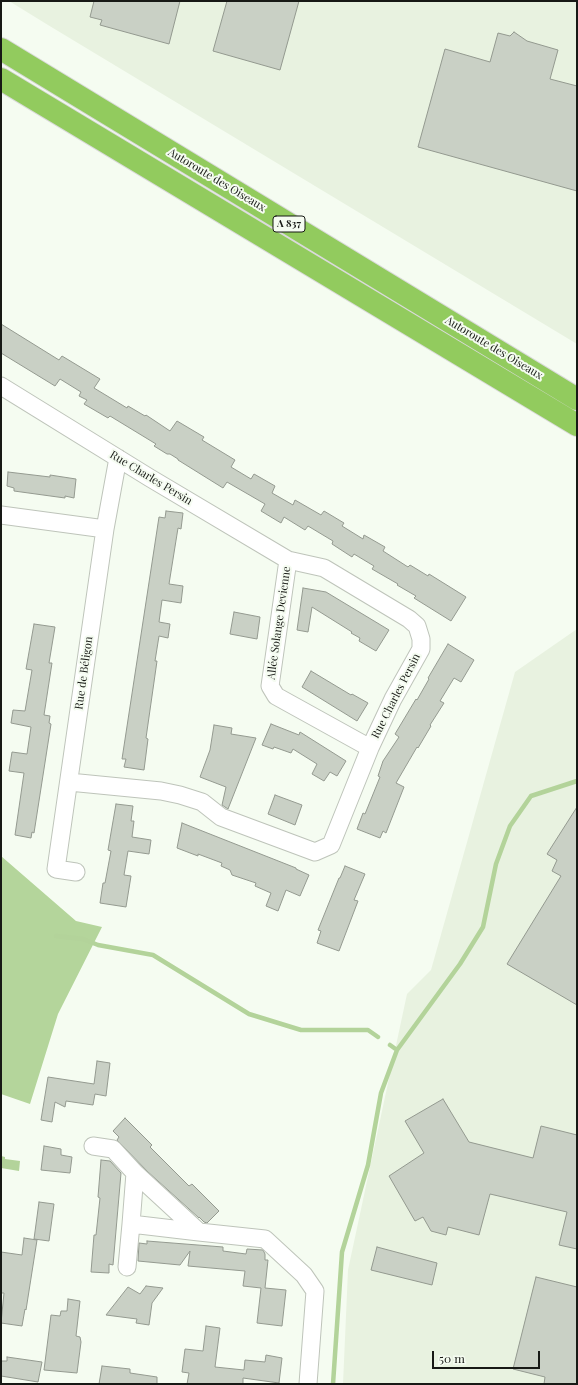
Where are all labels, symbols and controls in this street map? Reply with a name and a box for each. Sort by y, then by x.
street label: Autoroute des Oiseaux [166,146,268,214]
road number: A 837 [273,216,305,232]
street label: Autoroute des Oiseaux [443,314,545,382]
street label: Rue Charles Persin [107,448,195,508]
street label: Allée Solange Devienne [265,566,293,680]
street label: Rue de Béligon [72,636,96,710]
street label: Rue Charles Persin [369,651,423,741]
scale bar [434,1343,542,1369]
text: 50 m [439,1350,465,1366]

